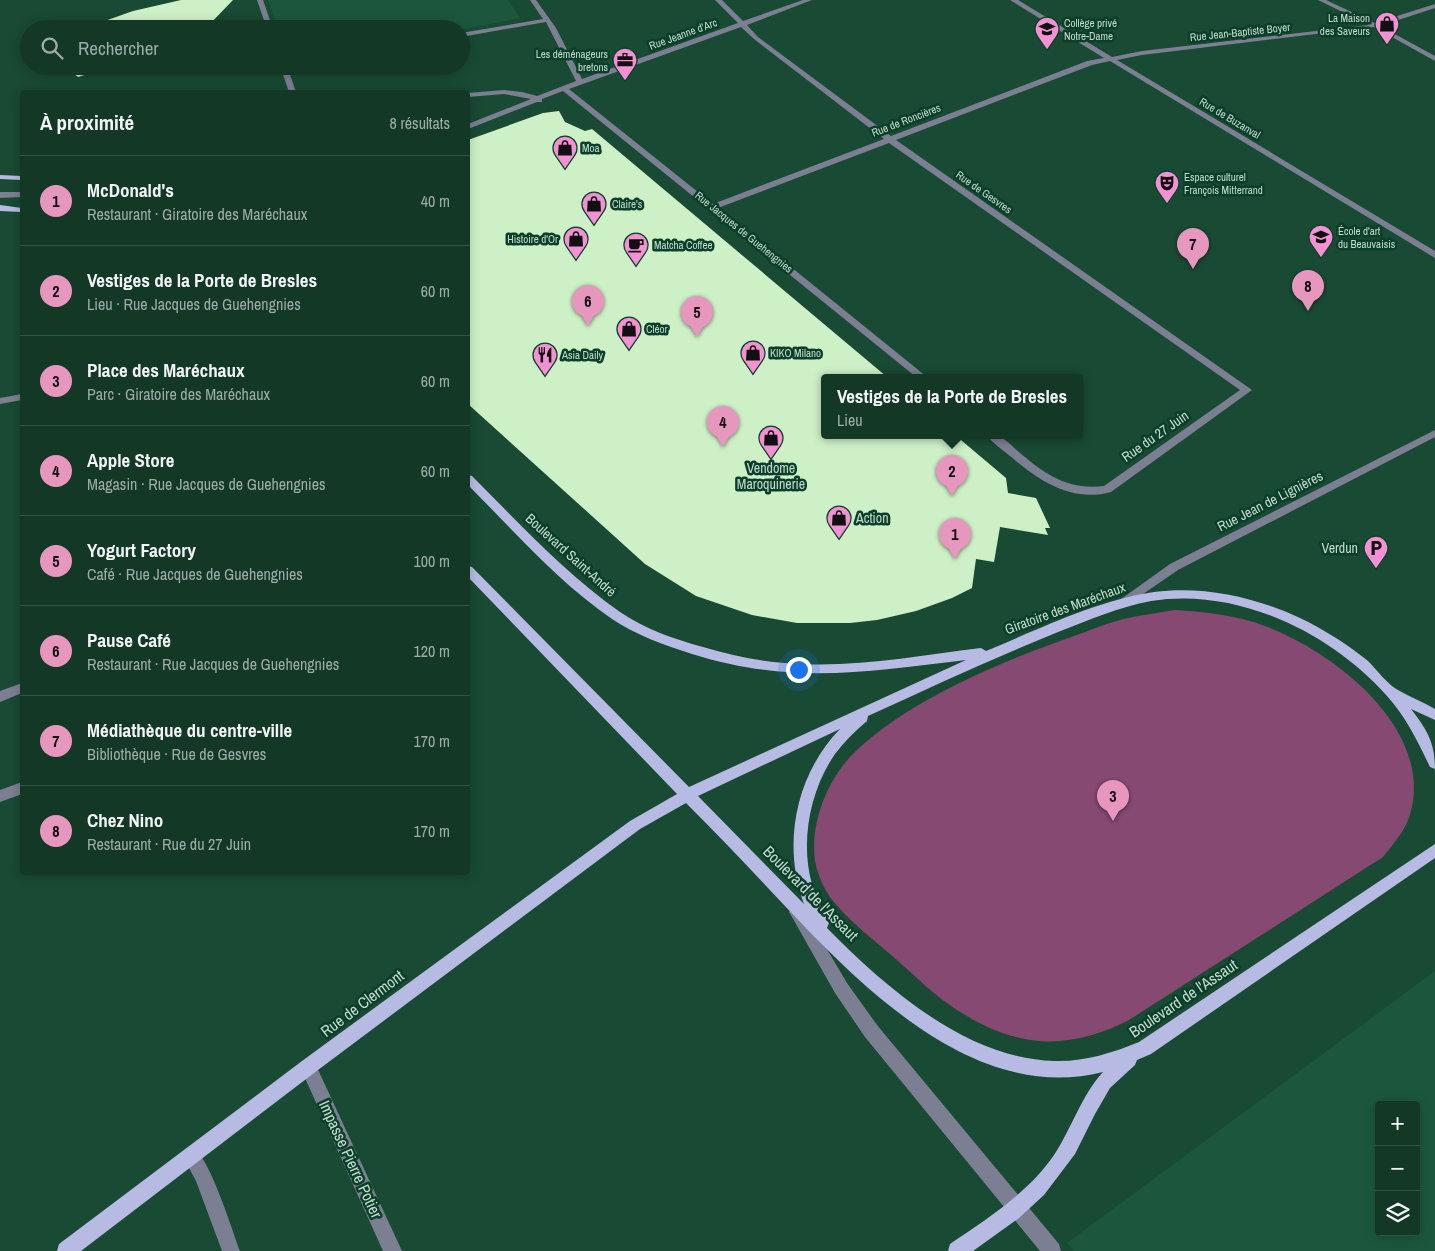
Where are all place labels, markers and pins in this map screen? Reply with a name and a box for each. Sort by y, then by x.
place label: La Maison des Saveurs [1320,11,1370,38]
shop icon: La Maison des Saveurs [1374,11,1400,45]
school or university icon: Collège privé Notre-Dame [1034,16,1060,50]
place label: Collège privé Notre-Dame [1064,16,1117,43]
place label: Les déménageurs bretons [536,47,608,74]
office icon: Les déménageurs bretons [612,47,638,81]
shop icon: Moa [552,135,578,169]
place label: Moa [582,141,600,155]
theatre icon: Espace culturel François Mitterrand [1154,170,1180,204]
place label: Espace culturel François Mitterrand [1184,170,1263,197]
shop icon: Claire's [581,191,607,225]
place label: Claire's [612,197,643,211]
school or university icon: École d'art du Beauvaisis [1308,224,1334,258]
place label: École d'art du Beauvaisis [1338,224,1396,251]
shop icon: Histoire d'Or [563,226,589,260]
pin: 7 [1177,228,1209,269]
place label: Histoire d'Or [507,232,558,246]
cafe icon: Matcha Coffee [623,232,649,266]
place label: Matcha Coffee [654,238,713,252]
pin: 8 [1292,270,1324,311]
pin: 6 [572,285,604,326]
pin: 5 [681,296,713,337]
shop icon: Cléor [616,316,642,350]
place label: Cléor [646,322,668,336]
shop icon: KIKO Milano [740,340,766,374]
restaurant icon: Asia Daily [532,342,558,376]
place label: KIKO Milano [770,346,821,360]
place label: Asia Daily [561,348,604,362]
pin: 4 [707,406,739,447]
shop icon: Vendome Maroquinerie [758,425,784,459]
pin: 2 [936,455,968,496]
place label: Vendome Maroquinerie [737,459,805,493]
shop icon: Action [826,505,852,539]
place label: Action [855,509,889,527]
pin: 1 [939,518,971,559]
parking icon: Verdun [1363,535,1389,569]
place label: Verdun [1322,539,1358,557]
pin: 3 [1097,780,1129,821]

